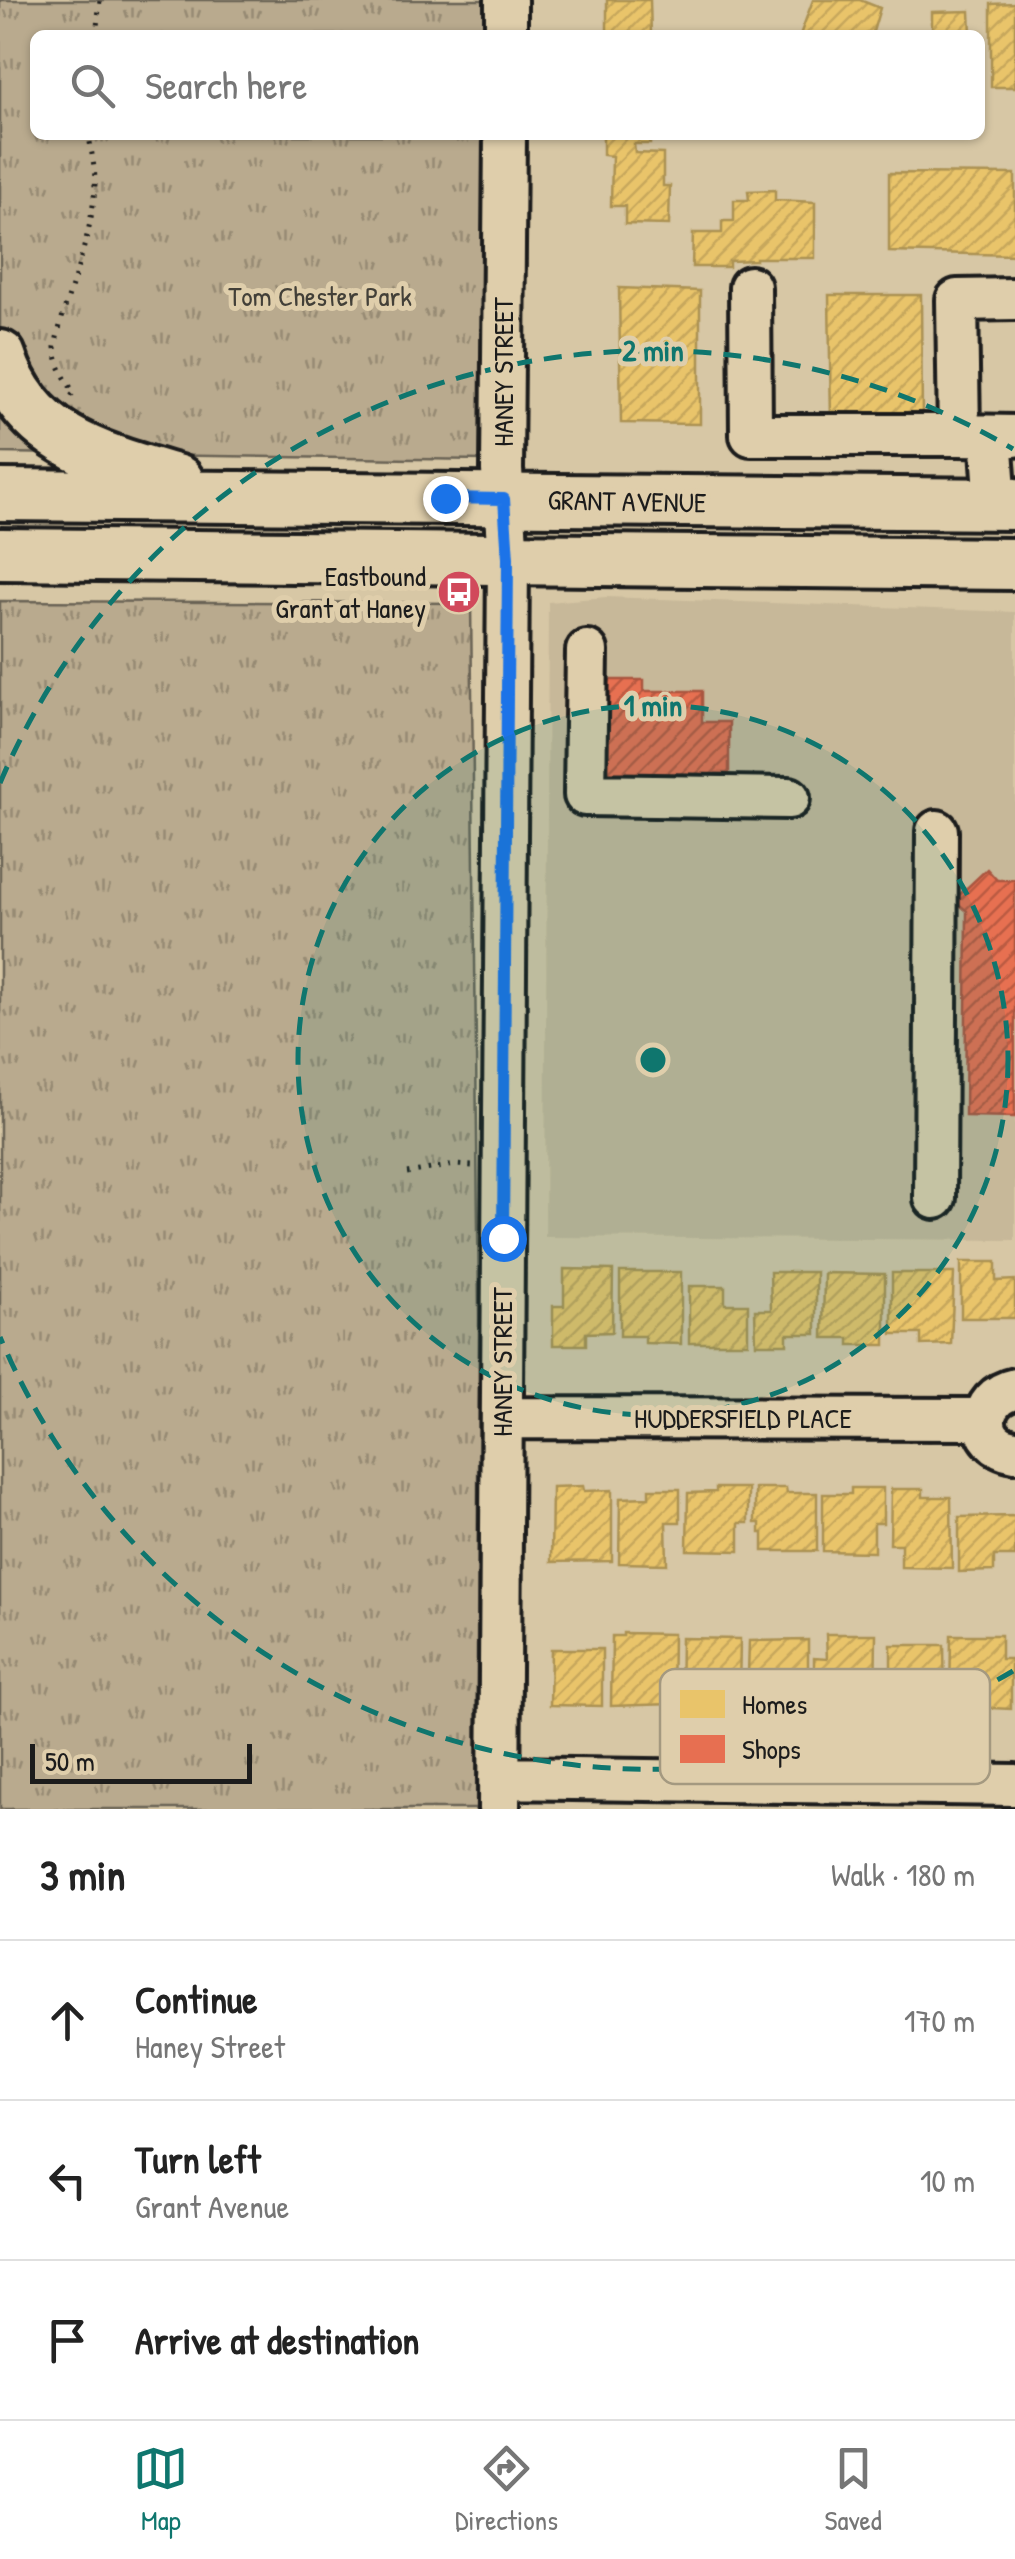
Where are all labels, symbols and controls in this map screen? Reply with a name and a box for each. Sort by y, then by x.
search box [30,30,985,140]
icon: search [65,58,120,113]
text: Search here [145,59,307,111]
park label: Tom Chester Park [228,277,412,315]
street label: HANEY STREET [484,296,522,447]
text: 2 min [622,330,684,370]
route end [423,476,469,522]
street label: GRANT AVENUE [547,481,707,521]
place label: Eastbound Grant at Haney [275,557,426,627]
bus stop icon: Eastbound Grant at Haney [436,569,482,615]
text: 1 min [624,685,682,725]
centre of rings [635,1042,671,1078]
route start [481,1216,527,1262]
street label: HANEY STREET [483,1286,521,1437]
street label: HUDDERSFIELD PLACE [634,1399,852,1437]
legend [660,1669,990,1784]
text: Homes [742,1685,807,1723]
text: Shops [742,1730,801,1768]
scale bar [30,1739,252,1784]
text: 50 m [45,1742,95,1780]
text: 3 min [40,1846,125,1903]
text: Walk · 180 m [831,1853,975,1896]
text: Continue [135,1973,257,2025]
icon: ahead [40,1993,95,2048]
text: 170 m [904,1999,975,2042]
text: Haney Street [135,2025,285,2068]
text: Turn left [135,2133,260,2185]
icon: left [40,2153,95,2208]
text: 10 m [920,2159,975,2202]
text: Grant Avenue [135,2185,289,2228]
icon: arrive [40,2313,95,2368]
text: Arrive at destination [135,2314,419,2366]
tab: Map [133,2441,188,2539]
tab: Directions [455,2441,558,2539]
tab: Saved [825,2441,882,2539]

